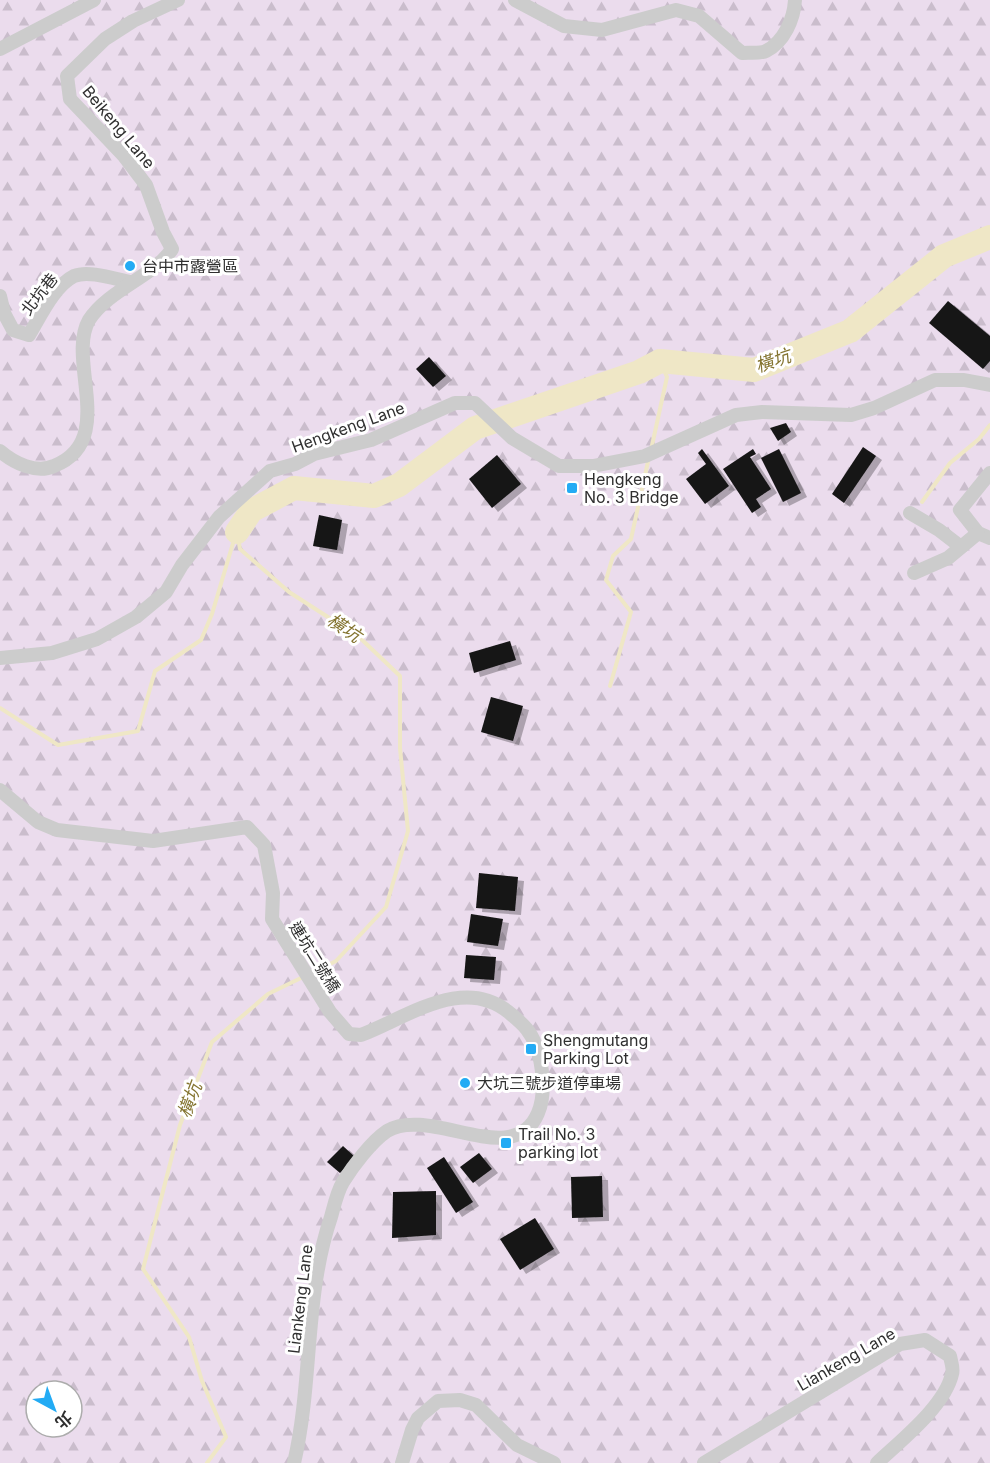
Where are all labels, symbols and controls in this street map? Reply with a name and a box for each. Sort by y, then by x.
street label: Beikeng Lane [79,82,159,172]
place label: 台中市露營區 [142,256,238,276]
marker: 台中市露營區 [123,259,137,273]
street label: 北坑巷 [16,269,62,319]
water label: 橫坑 [752,344,796,376]
street label: Hengkeng Lane [289,397,407,457]
place label: Hengkeng No. 3 Bridge [584,469,679,507]
marker: Hengkeng No. 3 Bridge [565,481,579,495]
water label: 橫坑 [323,609,368,648]
street label: 連坑二號橋 [285,918,345,996]
place label: Shengmutang Parking Lot [543,1030,648,1068]
marker: Shengmutang Parking Lot [524,1042,538,1056]
place label: 大坑三號步道停車場 [477,1073,621,1093]
water label: 橫坑 [173,1076,207,1120]
marker: 大坑三號步道停車場 [458,1076,472,1090]
place label: Trail No. 3 parking lot [518,1124,598,1162]
marker: Trail No. 3 parking lot [499,1136,513,1150]
street label: Liankeng Lane [283,1243,317,1355]
street label: Liankeng Lane [794,1323,898,1395]
north arrow [24,1379,84,1439]
text: 北 [51,1408,76,1433]

